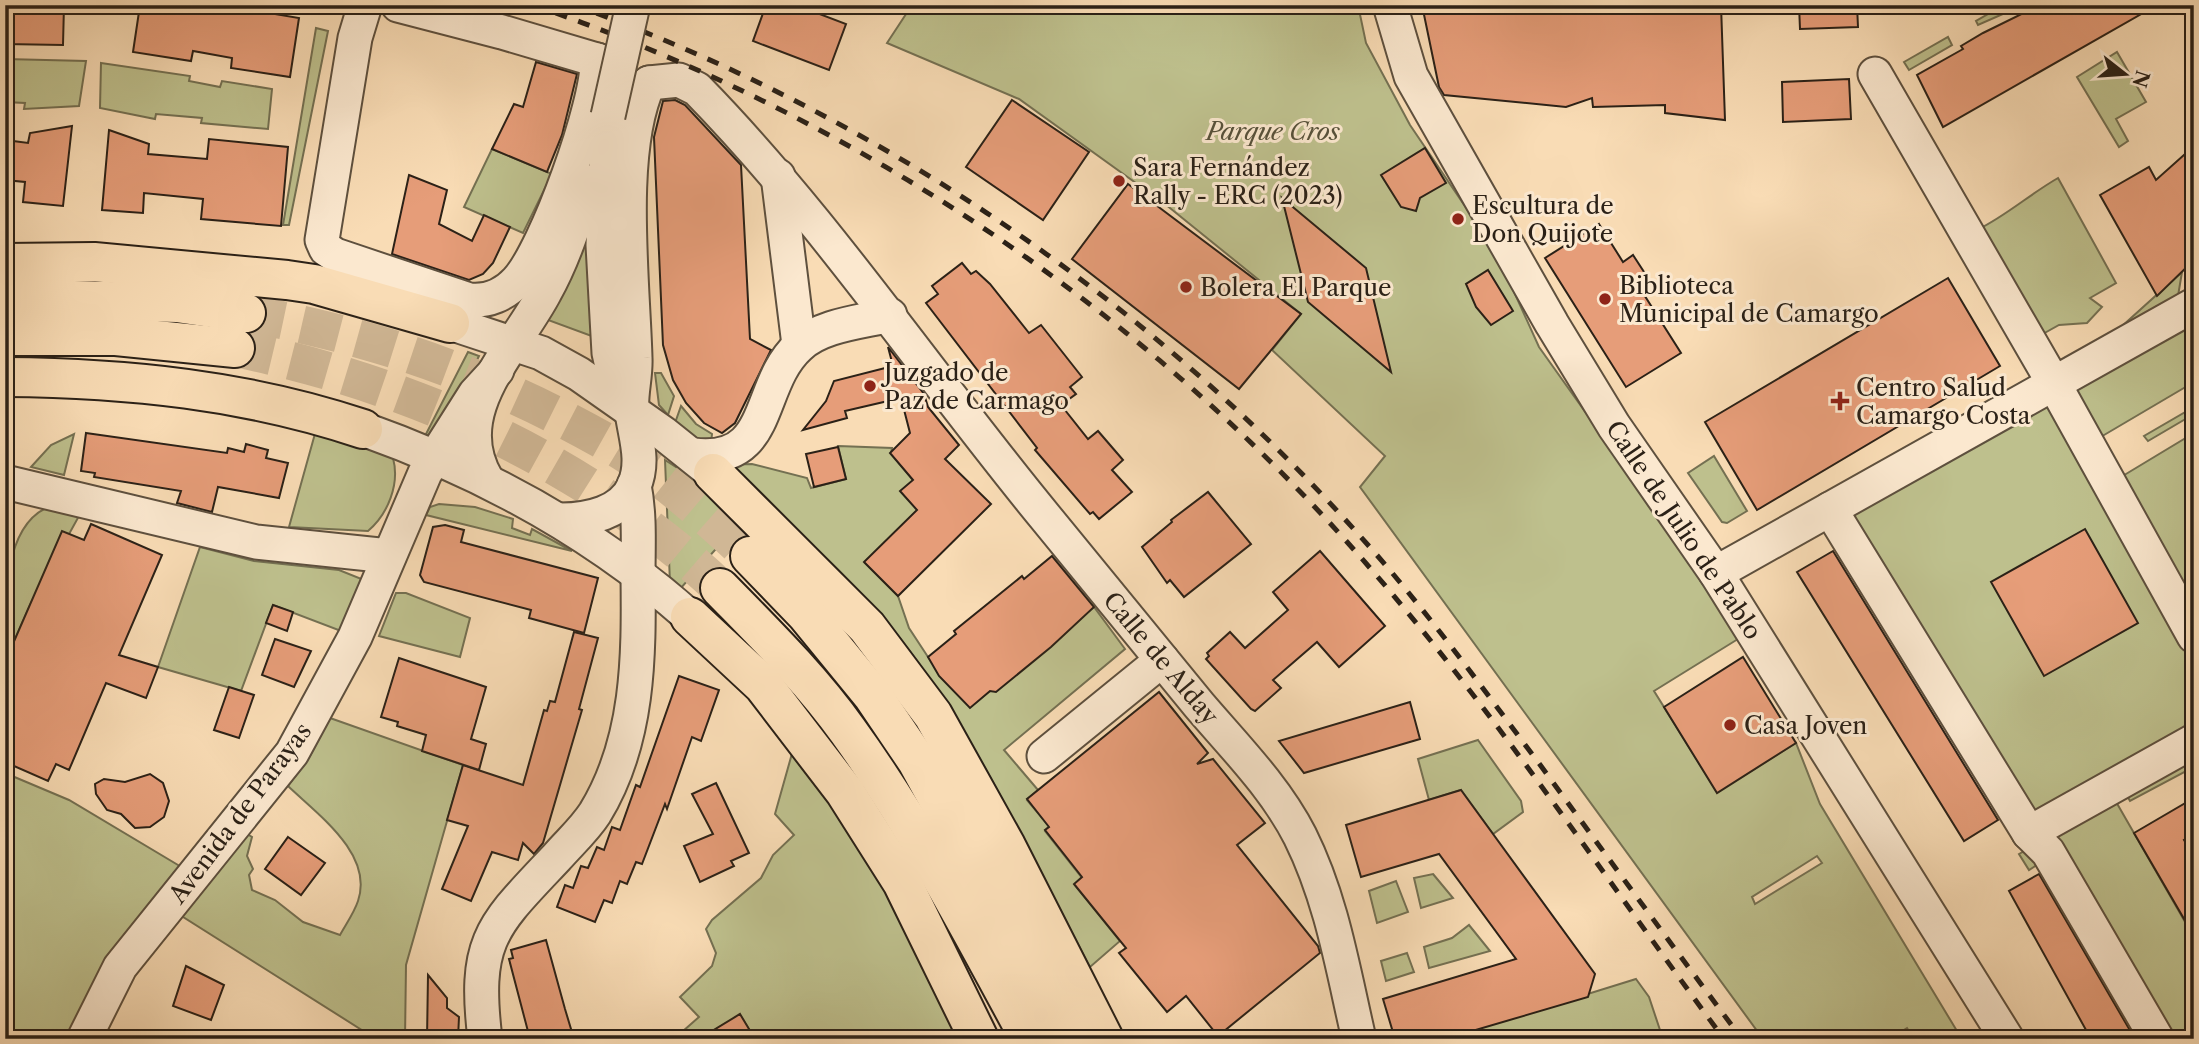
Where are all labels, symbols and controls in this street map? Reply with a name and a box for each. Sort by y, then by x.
north arrow [2090,38,2160,108]
text: N [2127,68,2154,90]
park label: Parque Cros [1204,117,1340,146]
place label: Sara Fernández Rally - ERC (2023) [1133,153,1343,210]
marker: Sara Fernández Rally - ERC (2023) [1111,173,1127,189]
place label: Escultura de Don Quijote [1472,191,1614,248]
marker: Escultura de Don Quijote [1450,211,1466,227]
place label: Biblioteca Municipal de Camargo [1619,271,1879,328]
place label: Bolera El Parque [1200,273,1392,302]
marker: Bolera El Parque [1178,279,1194,295]
marker: Biblioteca Municipal de Camargo [1597,291,1613,307]
place label: Juzgado de Paz de Carmago [880,358,1069,415]
place label: Centro Salud Camargo Costa [1856,373,2031,430]
marker: Juzgado de Paz de Carmago [862,378,878,394]
marker: Centro Salud Camargo Costa [1830,391,1850,411]
street label: Calle de Julio de Pablo [1600,415,1768,645]
street label: Calle de Alday [1097,586,1225,730]
place label: Casa Joven [1744,711,1867,740]
street label: Avenida de Parayas [162,717,317,910]
marker: Casa Joven [1722,717,1738,733]

